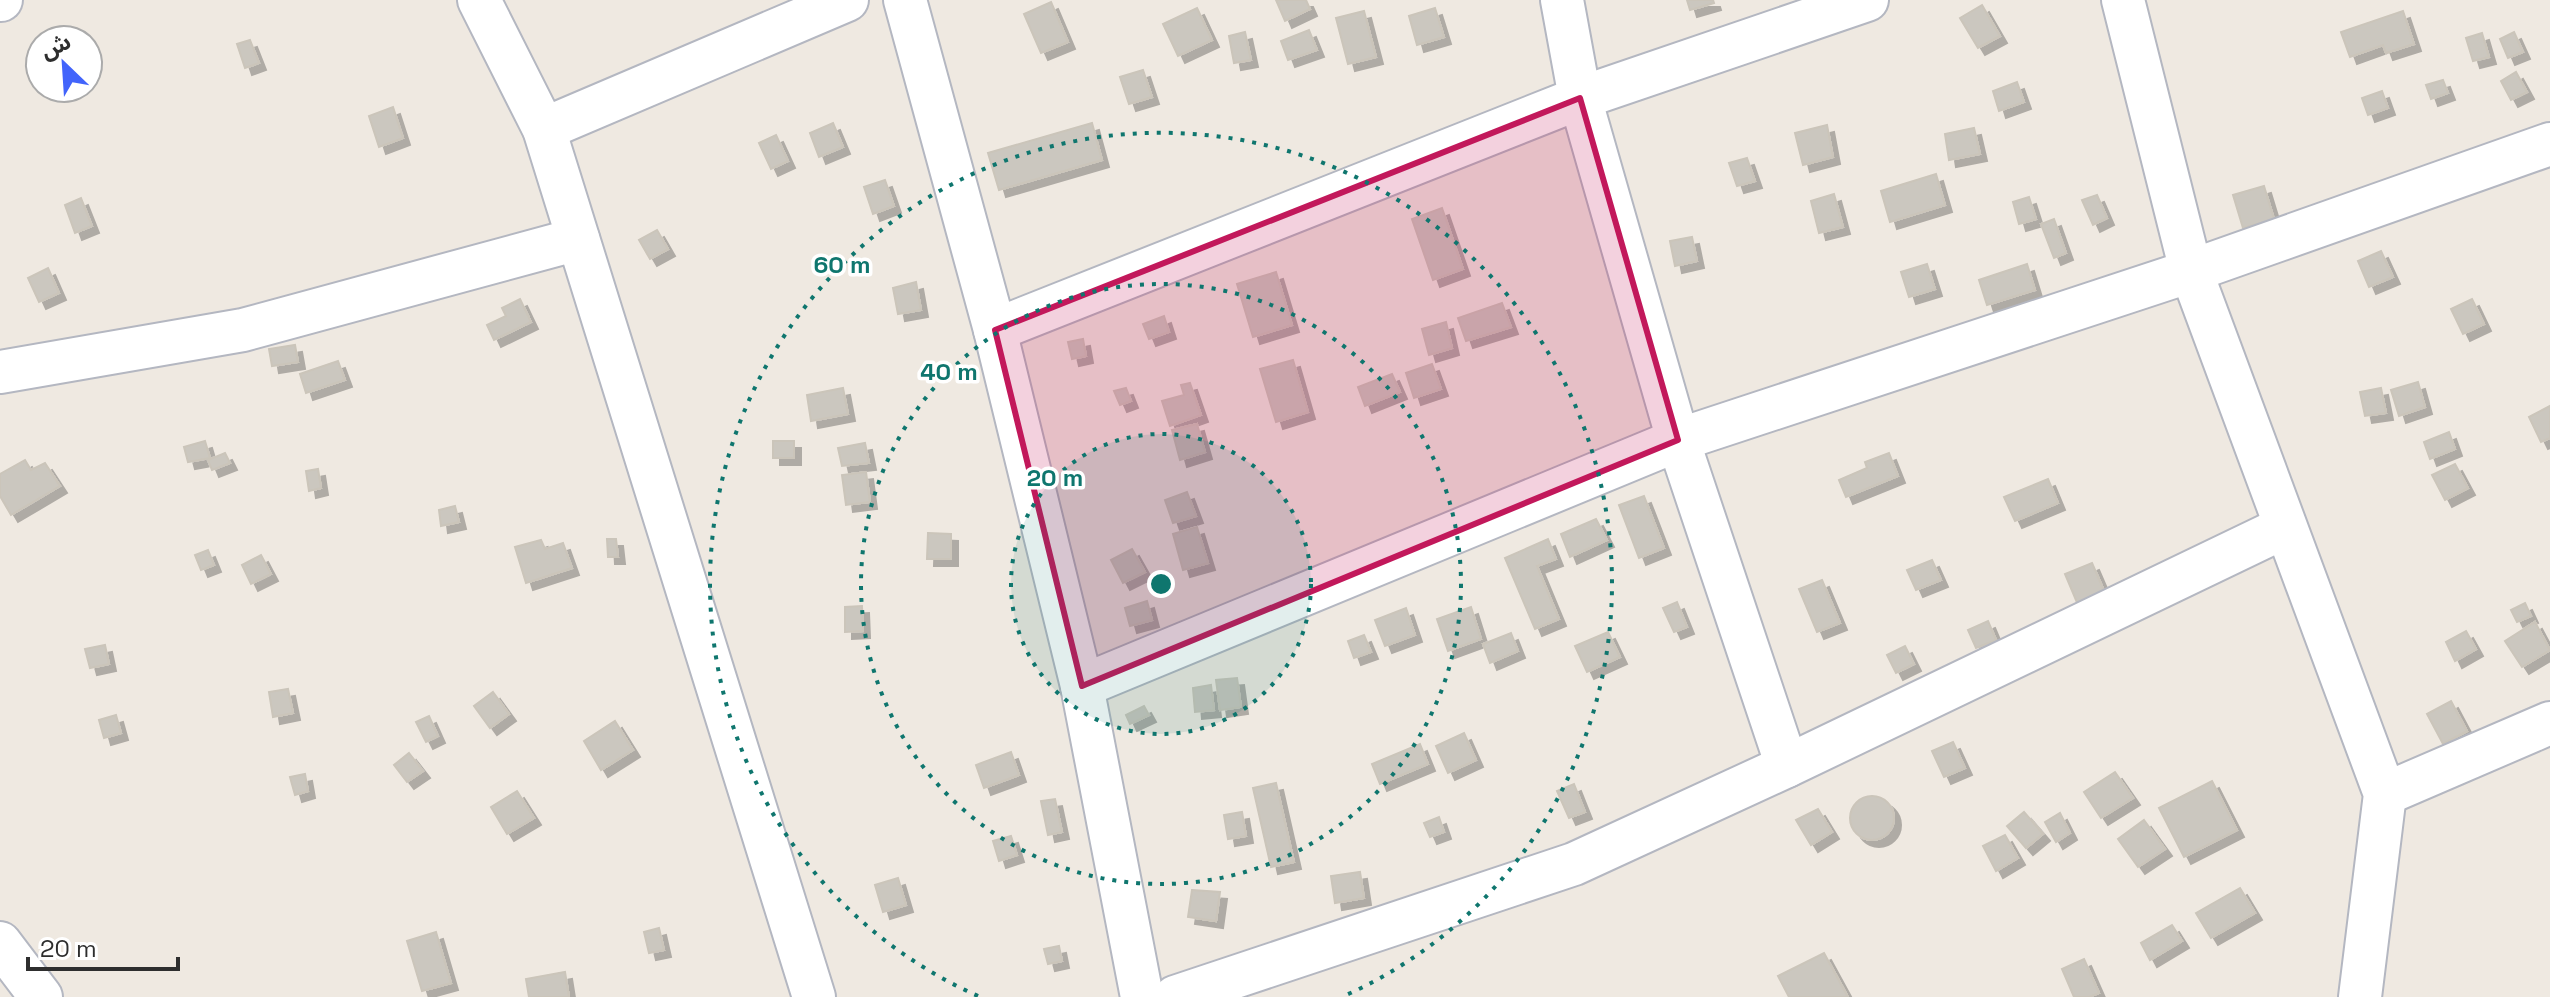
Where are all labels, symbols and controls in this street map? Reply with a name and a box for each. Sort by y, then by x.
north arrow [24,24,104,104]
text: ش [36,27,75,65]
text: 60 m [814,249,870,280]
text: 40 m [920,356,978,387]
text: 20 m [1027,462,1083,493]
centre of rings [1147,570,1175,598]
scale bar [28,921,178,971]
text: 20 m [40,933,97,964]

